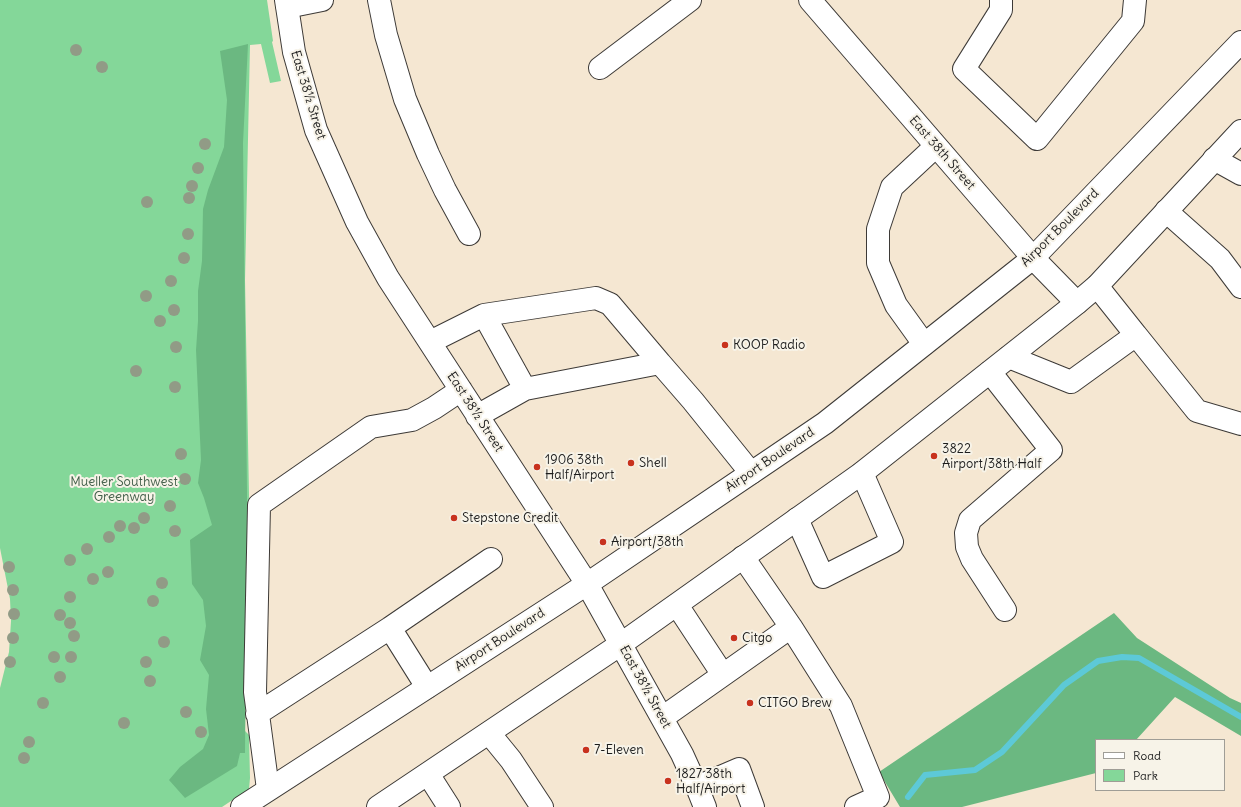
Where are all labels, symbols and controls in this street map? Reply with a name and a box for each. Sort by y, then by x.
street label: East 38½ Street [287,49,329,141]
street label: East 38th Street [906,113,978,193]
street label: Airport Boulevard [1018,186,1102,270]
place label: KOOP Radio [733,337,805,353]
marker: KOOP Radio [720,340,730,350]
street label: East 38½ Street [443,369,507,455]
street label: Airport Boulevard [723,424,817,496]
place label: 3822 Airport/38th Half [942,441,1041,472]
marker: 3822 Airport/38th Half [929,451,939,461]
place label: 1906 38th Half/Airport [545,452,614,483]
place label: Shell [639,455,667,471]
marker: Shell [626,458,636,468]
marker: 1906 38th Half/Airport [532,462,542,472]
park label: Mueller Southwest Greenway [70,474,178,505]
place label: Stepstone Credit [462,510,558,526]
marker: Stepstone Credit [449,513,459,523]
place label: Airport/38th [611,534,683,550]
marker: Airport/38th [598,537,608,547]
street label: Airport Boulevard [452,605,548,675]
place label: Citgo [742,630,772,646]
marker: Citgo [729,633,739,643]
street label: East 38½ Street [616,643,674,731]
place label: CITGO Brew [758,695,832,711]
marker: CITGO Brew [745,698,755,708]
legend [1095,739,1225,791]
place label: 7-Eleven [594,742,644,758]
marker: 7-Eleven [581,745,591,755]
text: Road [1133,748,1161,763]
place label: 1827 38th Half/Airport [676,766,745,797]
text: Park [1133,768,1158,783]
marker: 1827 38th Half/Airport [663,776,673,786]

